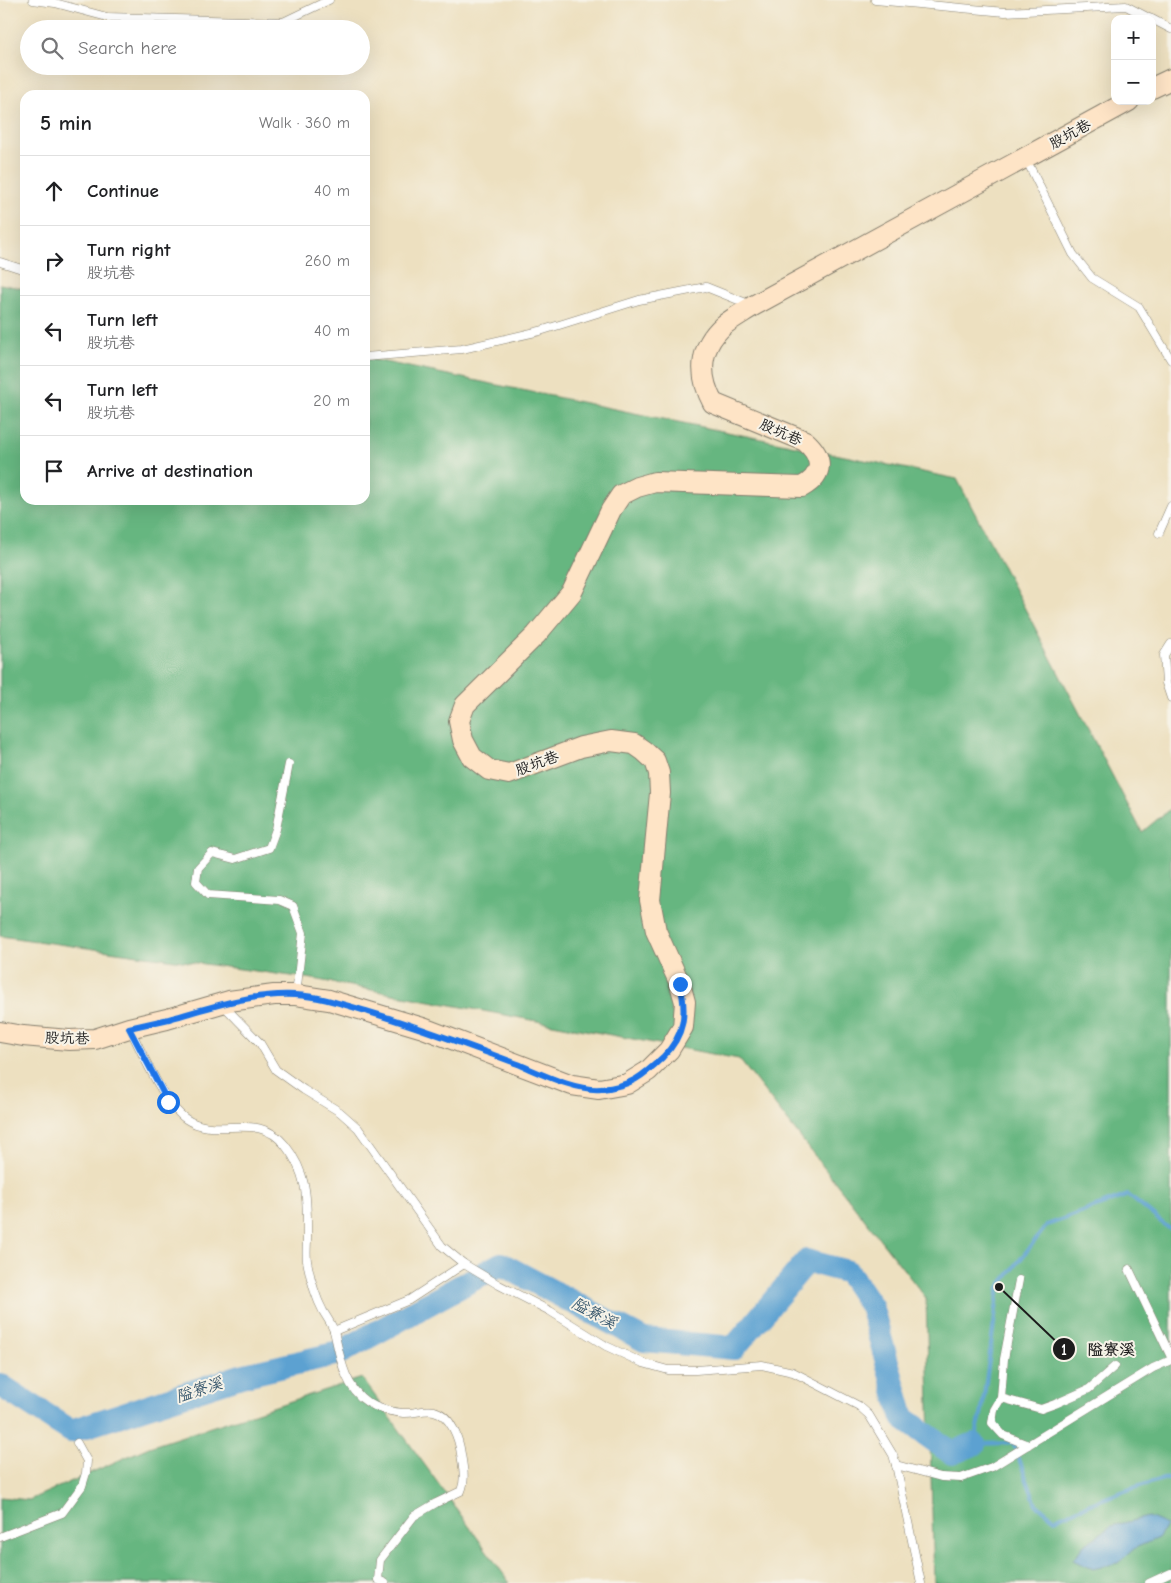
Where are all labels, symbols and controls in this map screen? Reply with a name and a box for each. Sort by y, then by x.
map controls [1111,15,1156,105]
button: + [1111,15,1156,60]
search box [20,20,370,75]
icon: search [38,34,66,62]
text: Search here [78,37,177,59]
button: − [1111,60,1156,105]
text: 5 min [40,111,92,135]
text: Walk · 360 m [259,114,350,132]
street label: 股坑巷 [1046,115,1094,153]
icon: ahead [40,177,68,205]
text: Continue [87,180,159,202]
text: 40 m [314,182,350,200]
text: Turn right [87,239,171,261]
icon: right [40,247,68,275]
text: 260 m [305,252,350,270]
text: 股坑巷 [87,264,135,282]
text: Turn left [87,309,158,331]
icon: left [40,317,68,345]
text: 40 m [314,322,350,340]
text: 股坑巷 [87,334,135,352]
text: Turn left [87,379,158,401]
icon: left [40,387,68,415]
text: 20 m [313,392,350,410]
text: 股坑巷 [87,404,135,422]
street label: 股坑巷 [757,415,805,449]
icon: arrive [40,457,68,485]
text: Arrive at destination [87,460,253,482]
street label: 股坑巷 [513,747,561,779]
route end [669,973,692,996]
street label: 股坑巷 [44,1029,90,1047]
route start [157,1091,180,1114]
water label: 隘寮溪 [569,1294,620,1333]
callout: 隘寮溪 [1052,1334,1145,1365]
text: 1 [1061,1341,1067,1359]
text: 隘寮溪 [1087,1341,1135,1359]
water label: 隘寮溪 [173,1374,226,1406]

